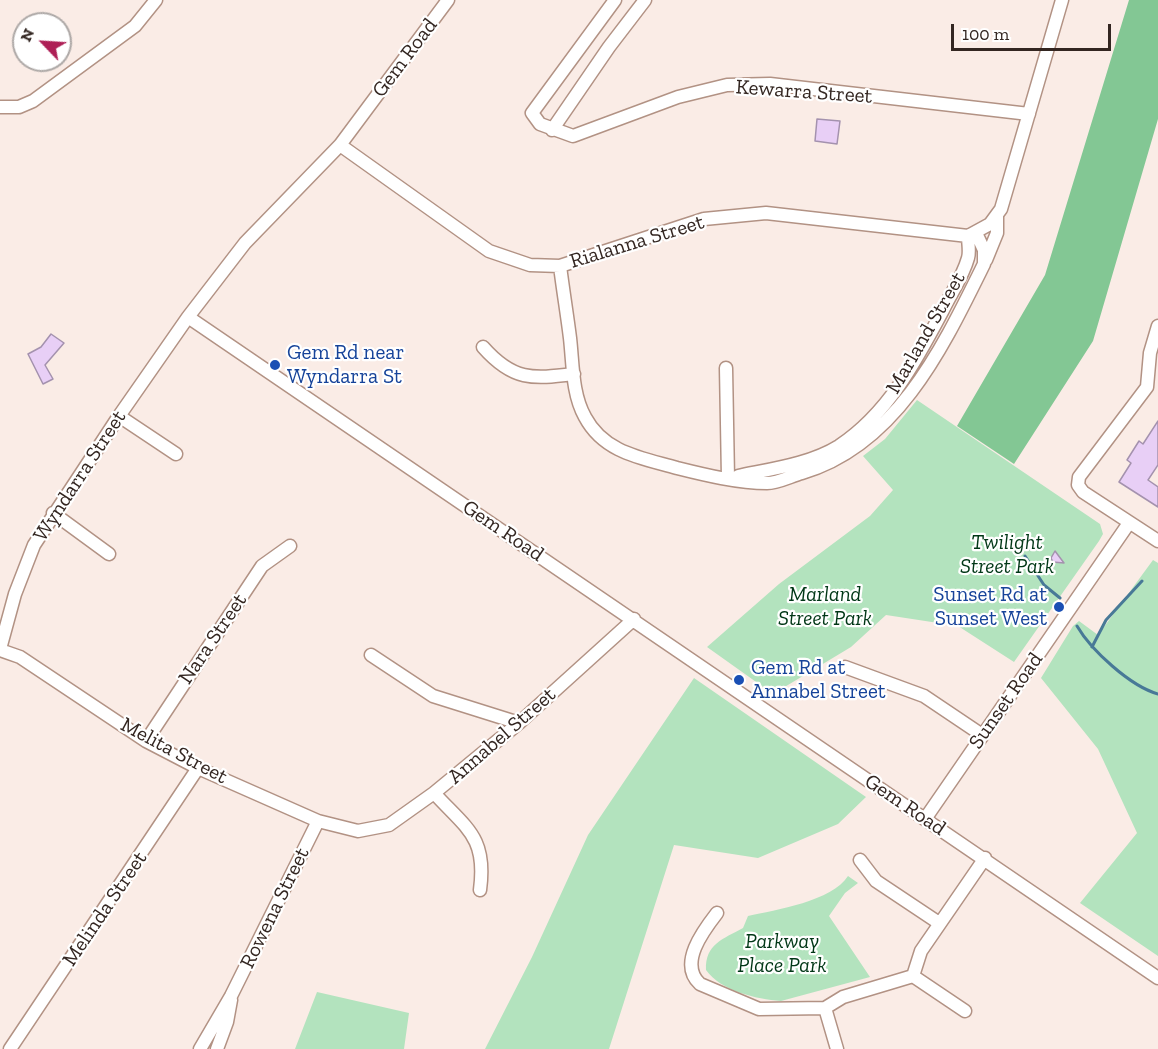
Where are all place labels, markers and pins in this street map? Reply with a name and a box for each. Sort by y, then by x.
place label: Gem Rd near Wyndarra St [287,340,404,390]
marker: Gem Rd near Wyndarra St [268,358,282,372]
place label: Sunset Rd at Sunset West [933,582,1047,632]
marker: Sunset Rd at Sunset West [1052,600,1066,614]
place label: Gem Rd at Annabel Street [751,655,886,705]
marker: Gem Rd at Annabel Street [732,673,746,687]

